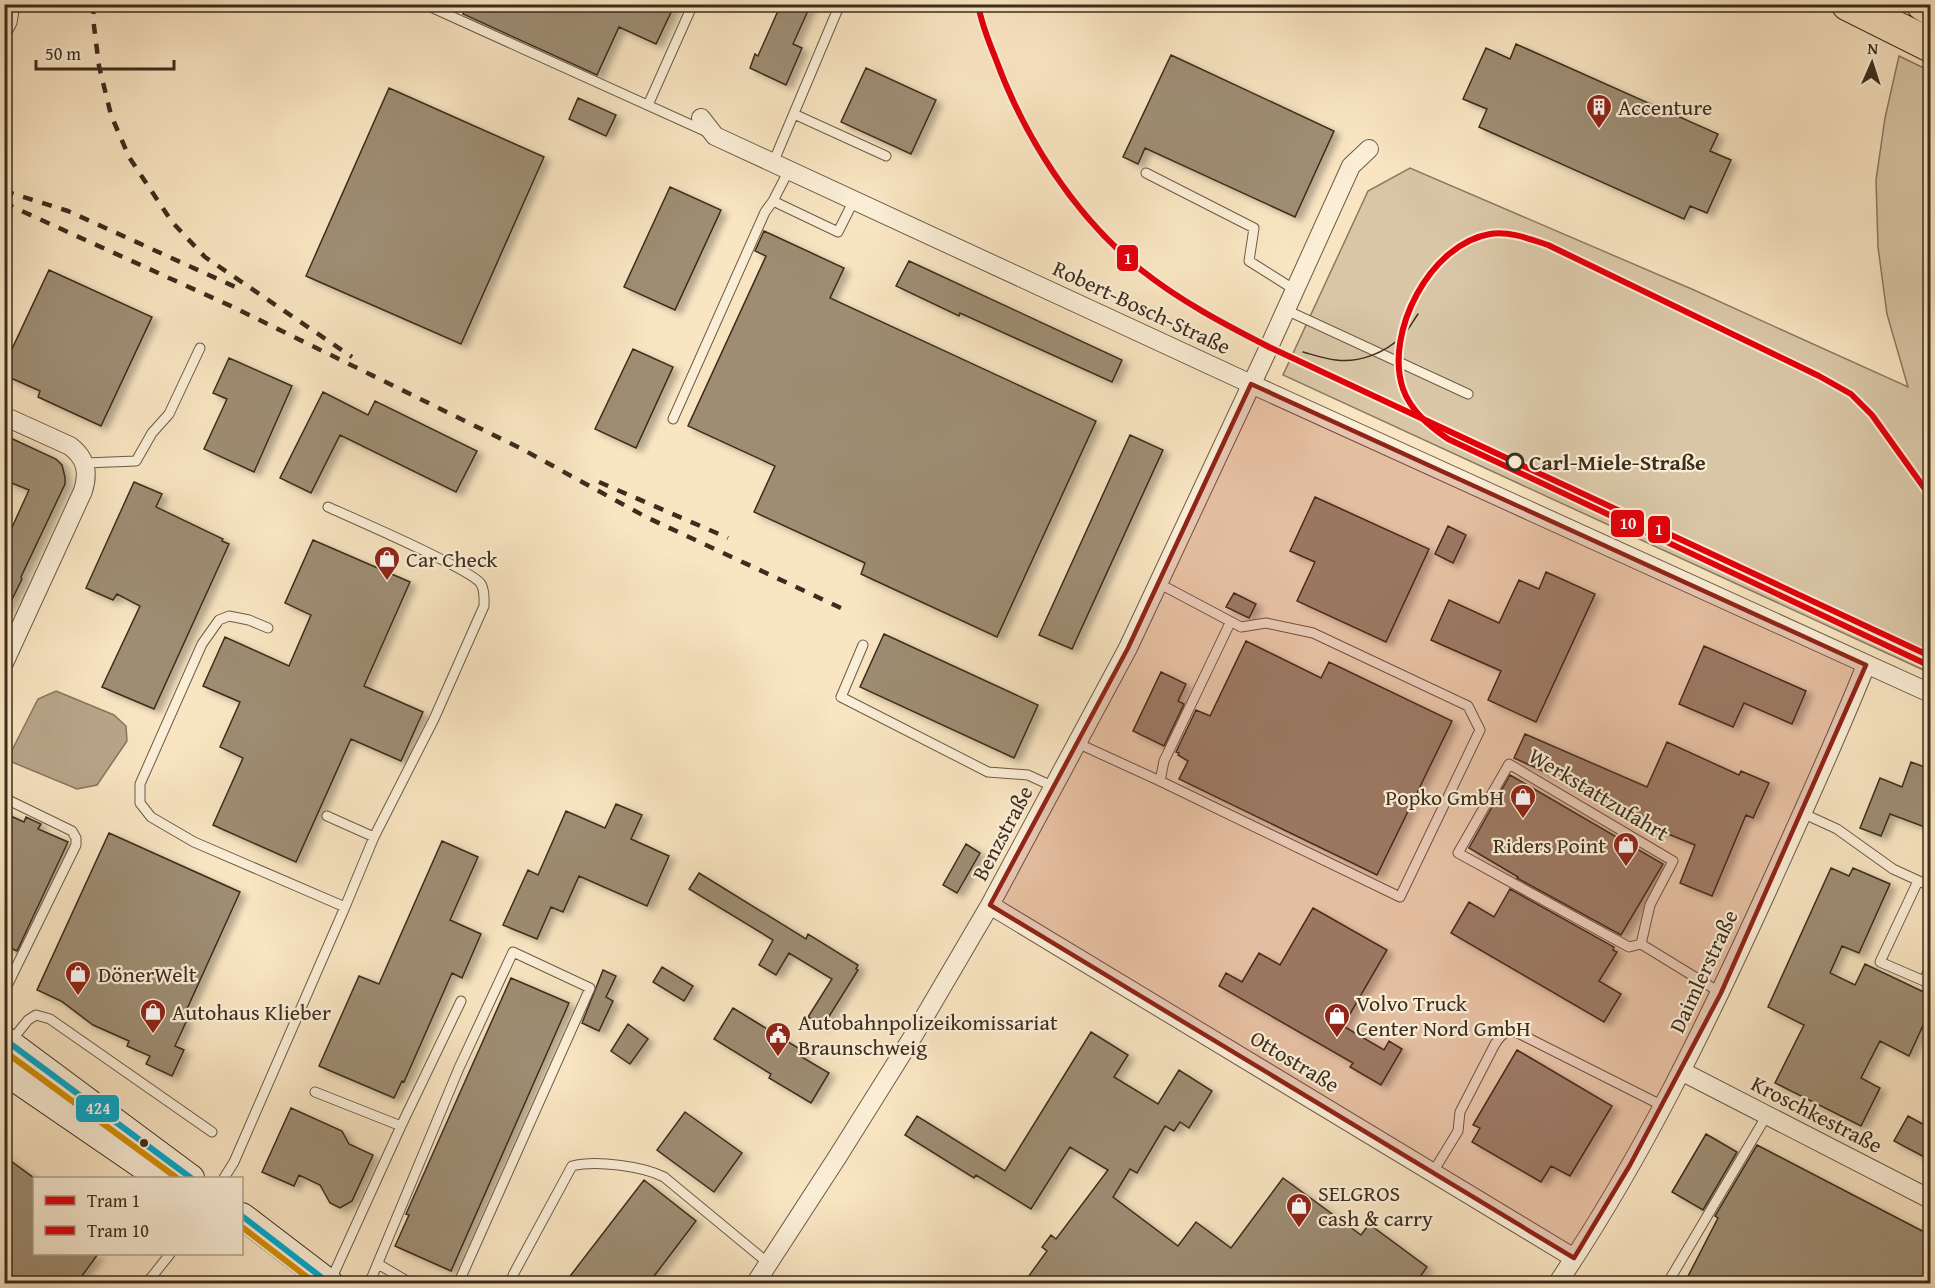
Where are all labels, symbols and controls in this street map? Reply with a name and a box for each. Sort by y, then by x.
scale bar [36,33,174,71]
north arrow [1842,33,1902,93]
text: N [1867,36,1879,60]
text: 50 m [45,40,81,67]
place label: Accenture [1618,91,1712,123]
building icon: Accenture [1584,92,1614,130]
line badge: 1 [1116,244,1139,272]
text: 1 [1124,246,1132,270]
street label: Robert-Bosch-Straße [1048,252,1236,362]
place label: Carl-Miele-Straße [1529,446,1706,478]
marker: Carl-Miele-Straße [1506,453,1524,471]
line badge: 10 [1610,509,1645,538]
text: 10 [1620,511,1636,535]
line badge: 1 [1647,515,1671,544]
text: 1 [1655,517,1663,541]
place label: Car Check [406,543,498,575]
shop icon: Car Check [372,544,402,582]
street label: Werkstattzufahrt [1523,739,1676,849]
street label: Benzstraße [964,780,1040,886]
place label: Popko GmbH [1385,781,1504,813]
shop icon: Popko GmbH [1508,782,1538,820]
place label: Riders Point [1493,829,1606,861]
shop icon: Riders Point [1611,830,1641,868]
street label: Daimlerstraße [1661,904,1745,1038]
place label: DönerWelt [98,958,197,990]
shop icon: DönerWelt [63,959,93,997]
place label: Volvo Truck Center Nord GmbH [1356,987,1531,1044]
place label: Autohaus Klieber [172,996,331,1028]
shop icon: Autohaus Klieber [138,997,168,1035]
shop icon: Volvo Truck Center Nord GmbH [1322,1001,1352,1039]
place label: Autobahnpolizeikomissariat Braunschweig [798,1006,1058,1063]
public building icon: Autobahnpolizeikomissariat Braunschweig [763,1020,793,1058]
street label: Ottostraße [1244,1022,1346,1100]
street label: Kroschkestraße [1746,1067,1888,1161]
line badge: 424 [75,1094,120,1123]
text: 424 [86,1096,110,1120]
unlabelled marker [138,1137,150,1149]
legend [33,1177,243,1255]
place label: SELGROS cash & carry [1318,1177,1433,1234]
text: Tram 1 [87,1187,140,1214]
shop icon: SELGROS cash & carry [1284,1191,1314,1229]
text: Tram 10 [87,1217,149,1244]

